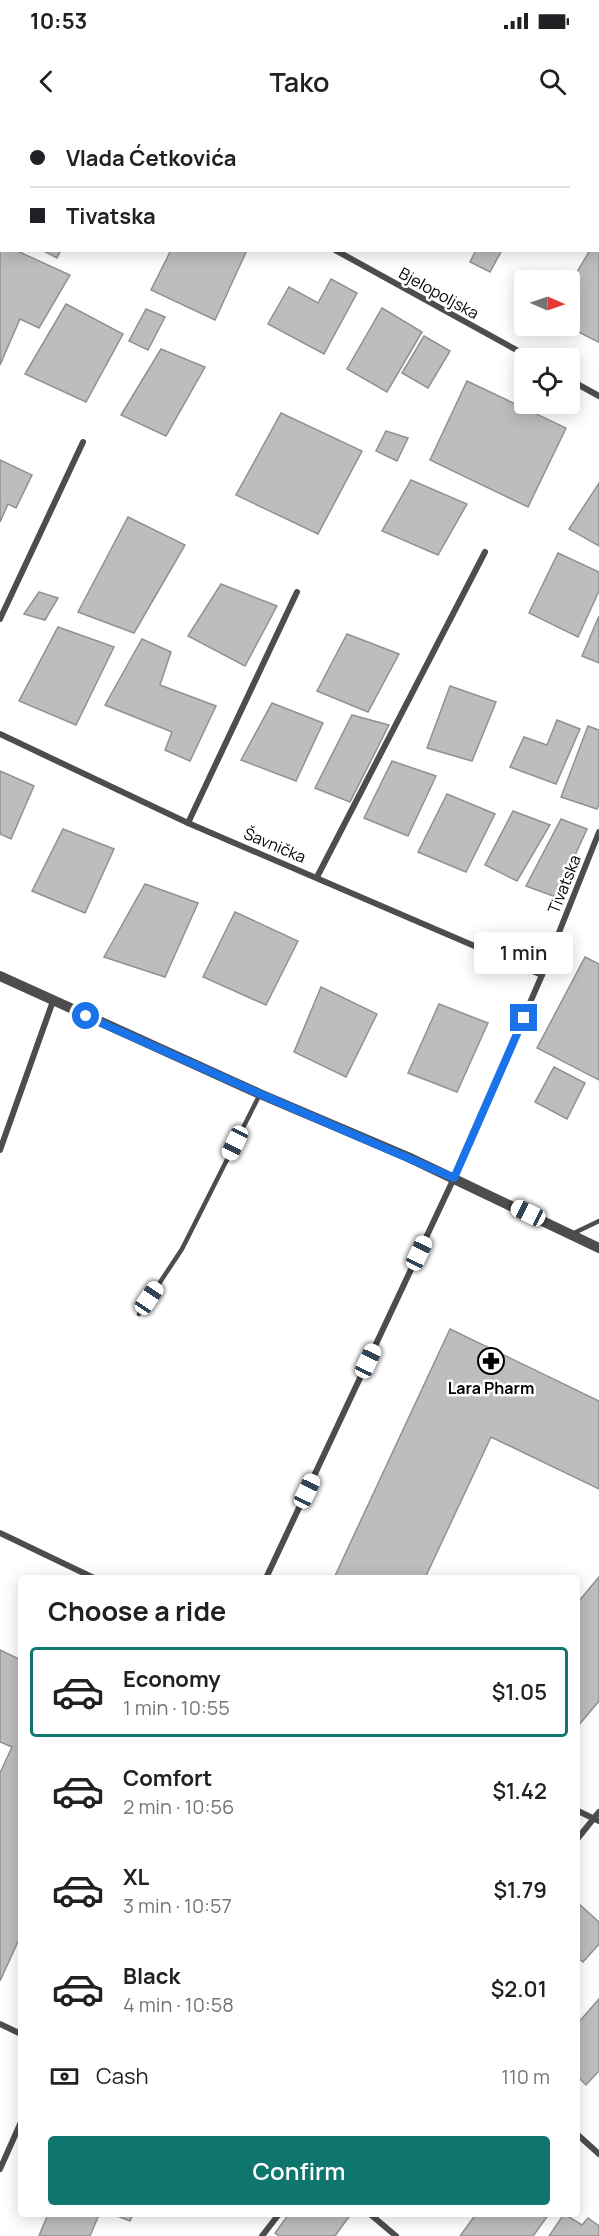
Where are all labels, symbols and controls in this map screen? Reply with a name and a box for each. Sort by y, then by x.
text: 10:53 [30,6,87,36]
text: Tako [269,63,330,100]
icon: back [30,65,63,98]
icon: search [536,65,569,98]
text: Vlada Ćetkovića [66,143,236,173]
text: Tivatska [66,201,156,231]
street label: Bjelopoljska [395,262,483,324]
north arrow [514,270,580,336]
map controls [514,270,580,414]
button: locate [514,348,580,414]
street label: Šavnička [241,822,309,868]
street label: Tivatska [542,851,586,917]
callout: 1 min [474,931,574,973]
text: 1 min [500,939,547,966]
route start [72,1002,99,1029]
route end [510,1004,537,1031]
car [219,1123,251,1163]
car [508,1197,548,1229]
car [403,1233,435,1273]
car [131,1278,167,1318]
car [352,1341,384,1381]
pharmacy icon: Lara Pharm [476,1346,506,1376]
place label: Lara Pharm [448,1377,534,1399]
car [291,1471,323,1511]
text: Choose a ride [48,1592,226,1629]
text: Economy [123,1664,221,1694]
icon: car [51,1665,105,1719]
text: $1.05 [492,1677,547,1707]
text: 1 min · 10:55 [123,1694,230,1721]
text: Comfort [123,1763,212,1793]
icon: car [51,1764,105,1818]
text: $1.42 [493,1776,547,1806]
text: 2 min · 10:56 [123,1793,234,1820]
text: XL [123,1862,149,1892]
icon: car [51,1863,105,1917]
text: $1.79 [494,1875,547,1905]
text: 3 min · 10:57 [123,1892,232,1919]
text: Black [123,1961,180,1991]
icon: car [51,1962,105,2016]
text: $2.01 [491,1974,547,2004]
text: 4 min · 10:58 [123,1991,234,2018]
icon: cash [48,2060,81,2093]
text: Cash [96,2061,149,2091]
text: 110 m [501,2063,550,2090]
button: Confirm [48,2136,550,2205]

